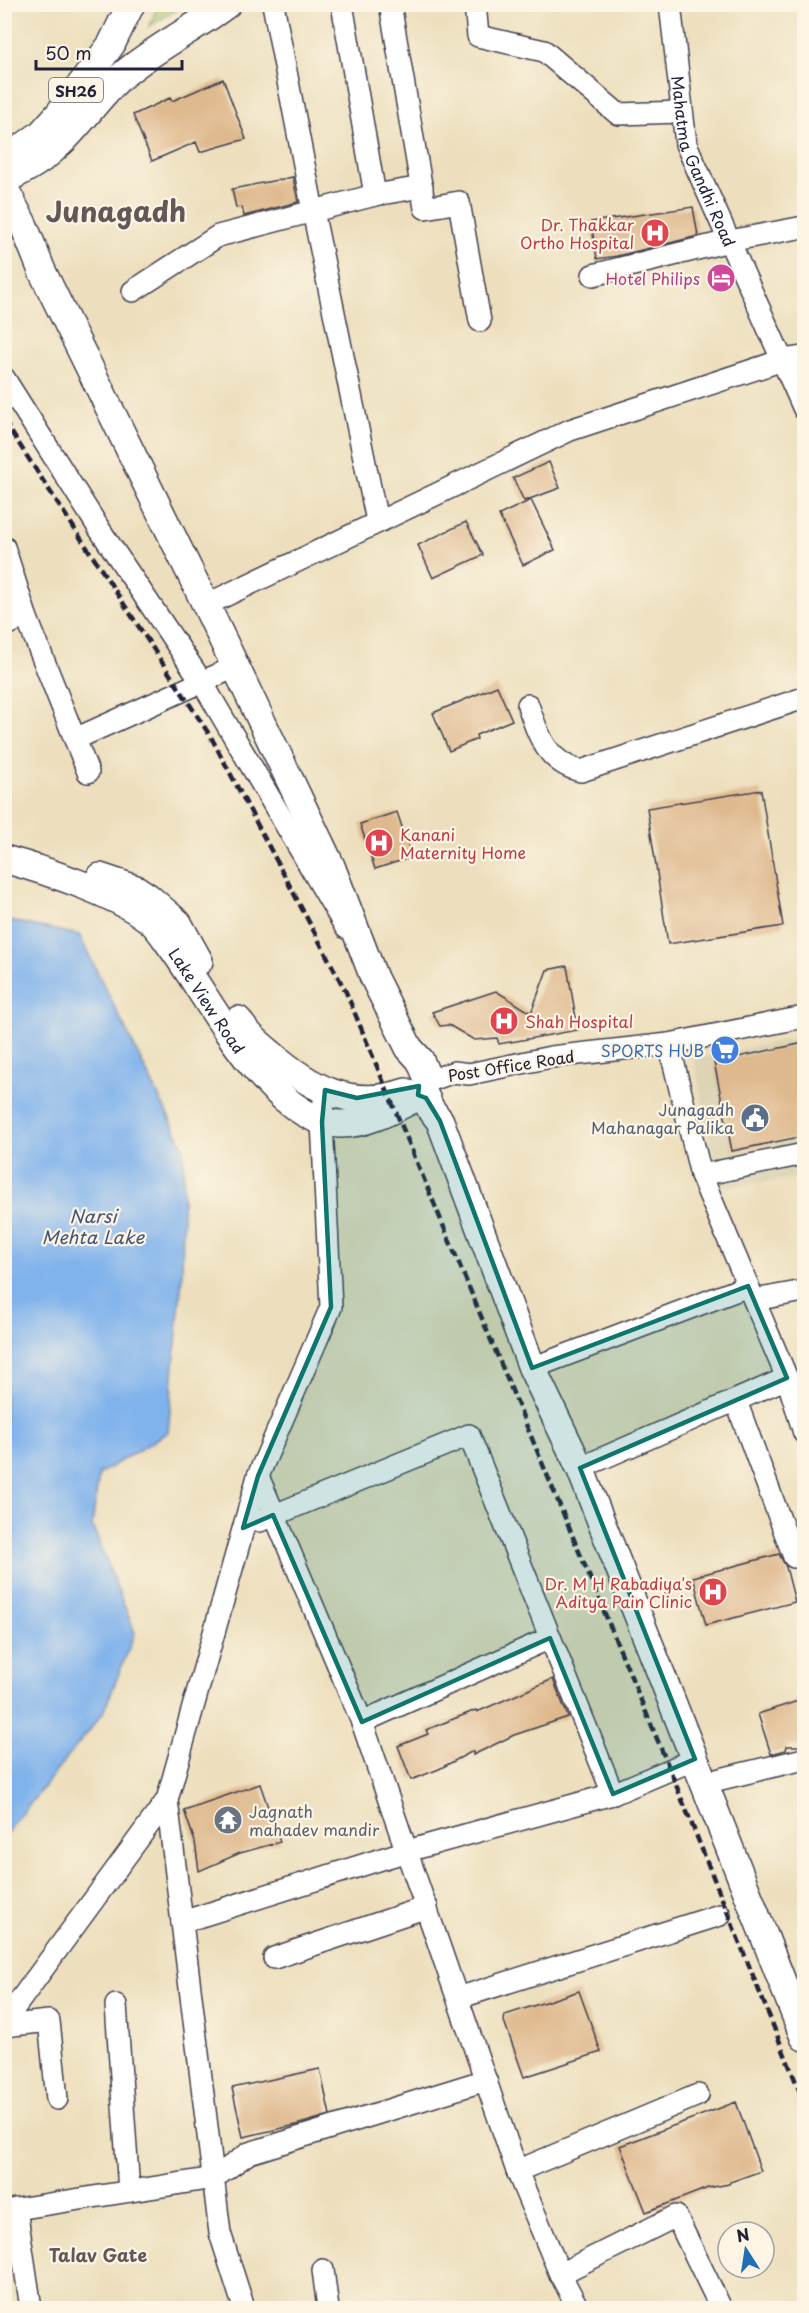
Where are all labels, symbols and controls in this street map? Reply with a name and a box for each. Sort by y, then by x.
scale bar [36,33,182,71]
text: 50 m [45,39,92,66]
street label: Mahatma Gandhi Road [666,74,742,250]
road number: SH26 [49,78,103,102]
district label: Junagadh [46,189,186,232]
place label: Dr. Thakkar Ortho Hospital [520,212,635,254]
hospital icon: Dr. Thakkar Ortho Hospital [639,217,671,249]
hotel icon: Hotel Philips [705,262,737,294]
place label: Hotel Philips [605,266,700,290]
place label: Kanani Maternity Home [400,822,526,864]
hospital icon: Kanani Maternity Home [363,827,395,859]
street label: Lake View Road [164,943,251,1058]
hospital icon: Shah Hospital [488,1005,520,1037]
place label: Shah Hospital [525,1009,633,1033]
supermarket icon: SPORTS HUB [709,1034,741,1066]
place label: SPORTS HUB [601,1038,704,1062]
street label: Post Office Road [446,1043,576,1087]
place label: Junagadh Mahanagar Palika [591,1097,734,1139]
public building icon: Junagadh Mahanagar Palika [739,1102,771,1134]
water label: Narsi Mehta Lake [42,1202,146,1250]
place label: Dr. M H Rabadiya's Aditya Pain Clinic [545,1571,692,1613]
hospital icon: Dr. M H Rabadiya's Aditya Pain Clinic [697,1576,729,1608]
place label: Jagnath mahadev mandir [249,1799,380,1841]
temple icon: Jagnath mahadev mandir [212,1804,244,1836]
north arrow [716,2220,776,2280]
text: N [734,2221,751,2247]
district label: Talav Gate [49,2241,147,2268]

